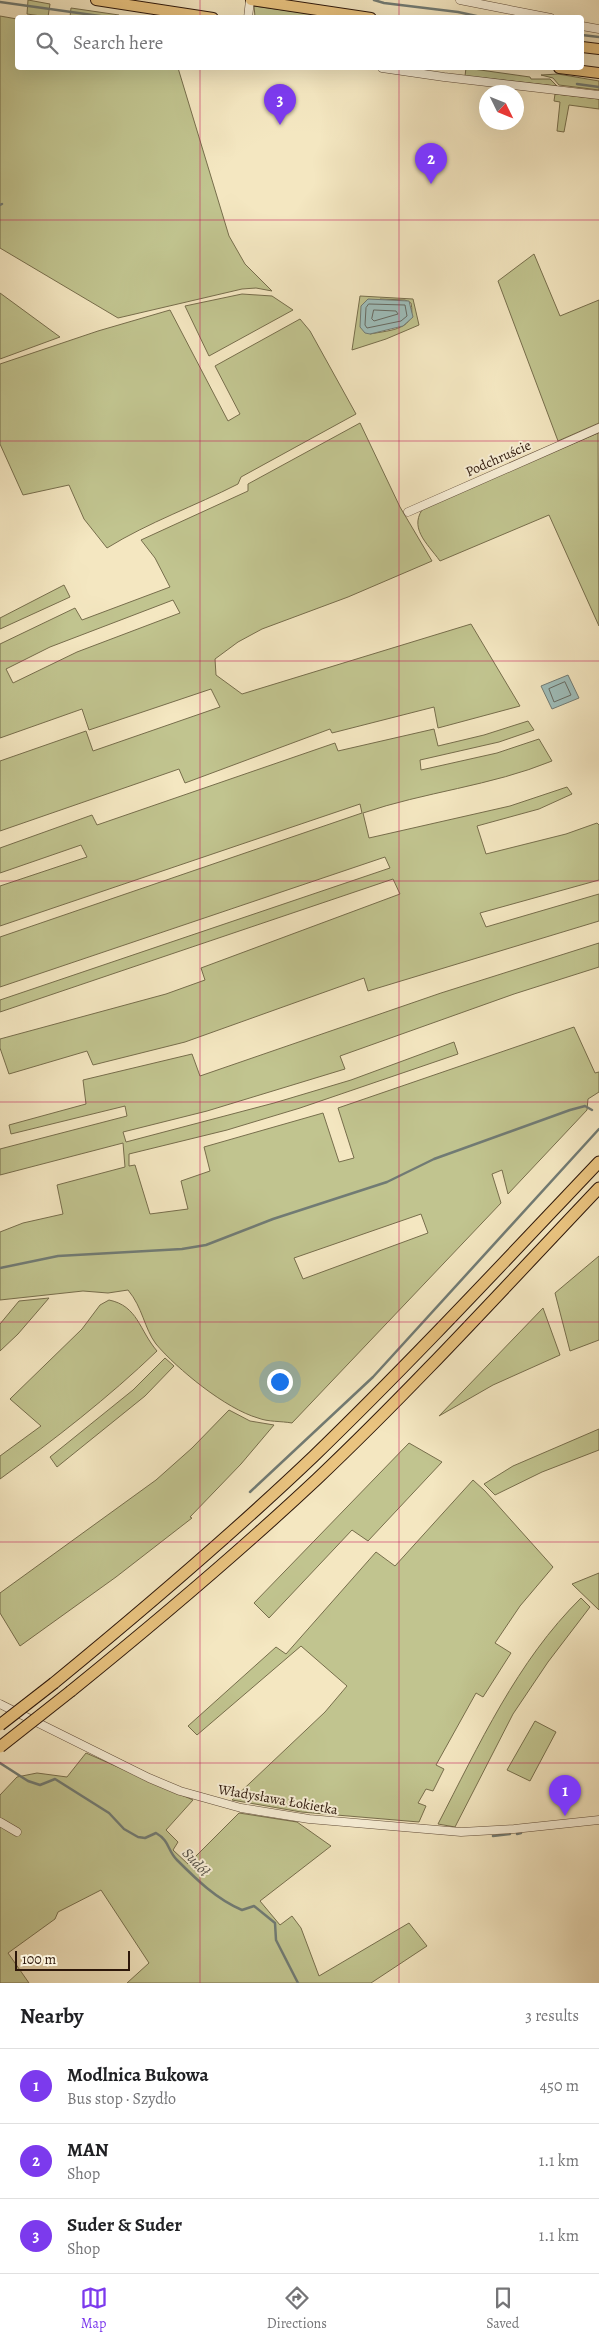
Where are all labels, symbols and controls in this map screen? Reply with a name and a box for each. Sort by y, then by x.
search box [15,15,584,70]
icon: search [33,29,61,57]
text: Search here [73,30,163,56]
pin: 3 [264,84,296,125]
north arrow [479,85,524,130]
pin: 2 [415,143,447,184]
street label: Podchruście [462,436,534,481]
your location [267,1369,293,1395]
pin: 1 [549,1775,581,1816]
street label: Władysława Łokietka [216,1779,340,1819]
water label: Sudół [178,1843,215,1881]
scale bar [15,1948,130,1971]
text: 100 m [22,1950,56,1969]
text: Nearby [20,2002,83,2030]
text: 3 results [525,2005,579,2027]
text: Modlnica Bukowa [67,2062,209,2088]
text: 1 [33,2075,39,2097]
text: 450 m [540,2075,579,2097]
text: Bus stop · Szydło [67,2088,176,2110]
text: MAN [67,2137,109,2163]
text: 2 [32,2150,40,2172]
text: 1.1 km [539,2150,579,2172]
text: Shop [67,2163,100,2185]
text: Suder & Suder [67,2212,182,2238]
text: 3 [33,2225,39,2247]
text: 1.1 km [539,2225,579,2247]
text: Shop [67,2238,100,2260]
tab: Map [80,2284,108,2333]
tab: Directions [267,2284,327,2333]
tab: Saved [486,2284,519,2333]

